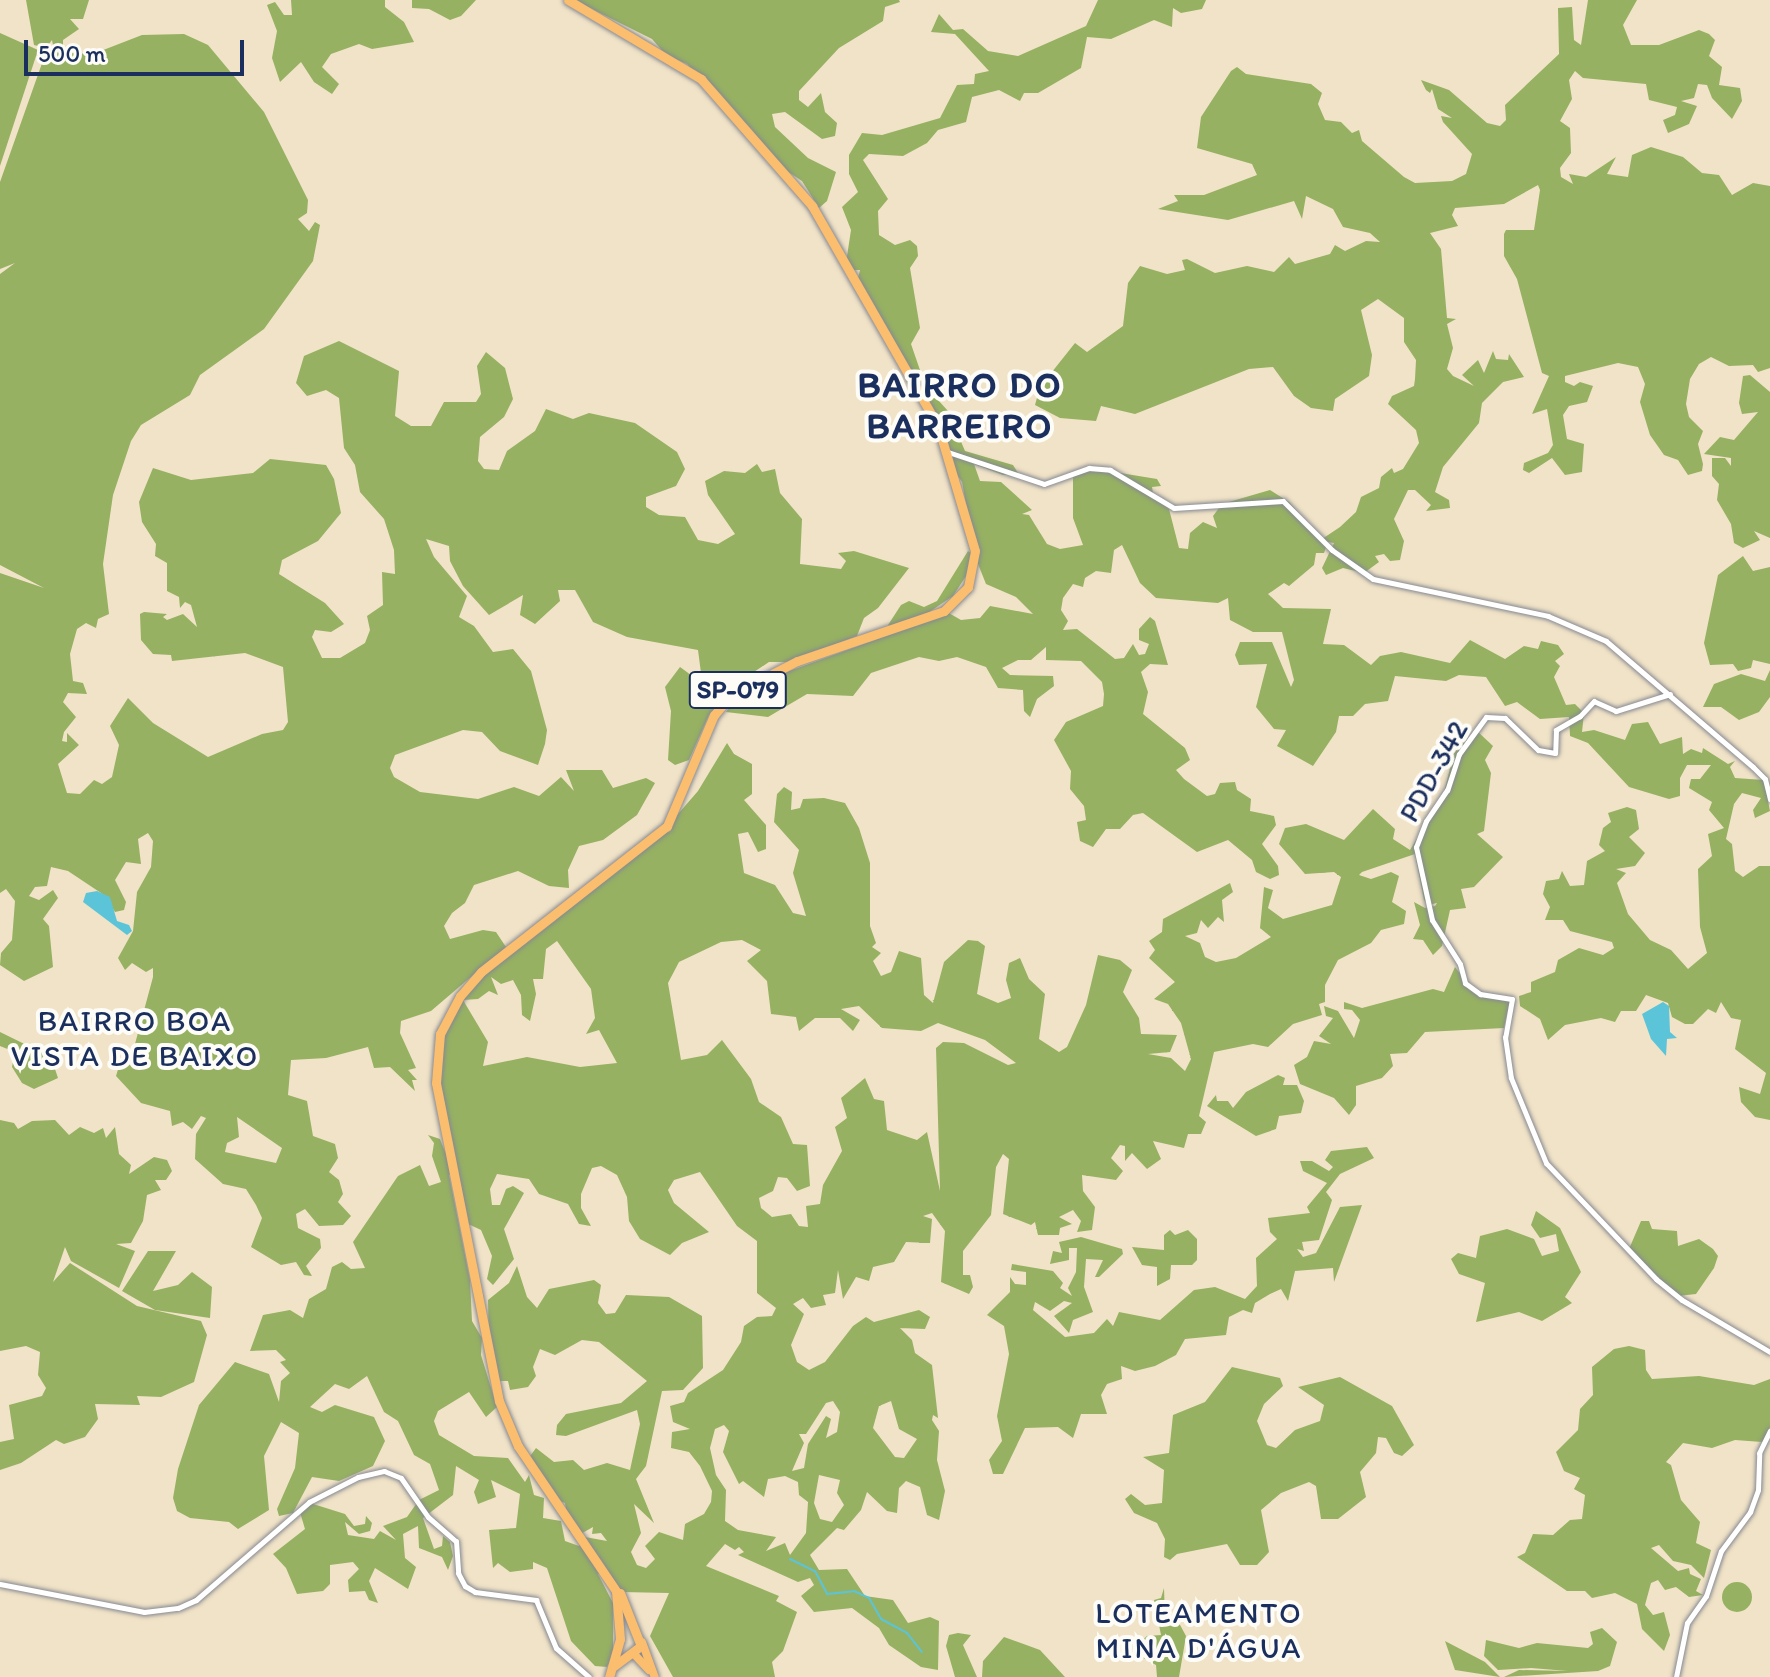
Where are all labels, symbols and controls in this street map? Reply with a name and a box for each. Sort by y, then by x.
scale bar [28,24,248,74]
text: 500 m [38,39,106,68]
district label: BAIRRO DO BARREIRO [859,362,1061,447]
road number: SP-079 [688,668,788,712]
street label: PDD-342 [1392,715,1474,827]
district label: BAIRRO BOA VISTA DE BAIXO [12,1003,258,1074]
district label: LOTEAMENTO MINA D'ÁGUA [1095,1595,1303,1666]

